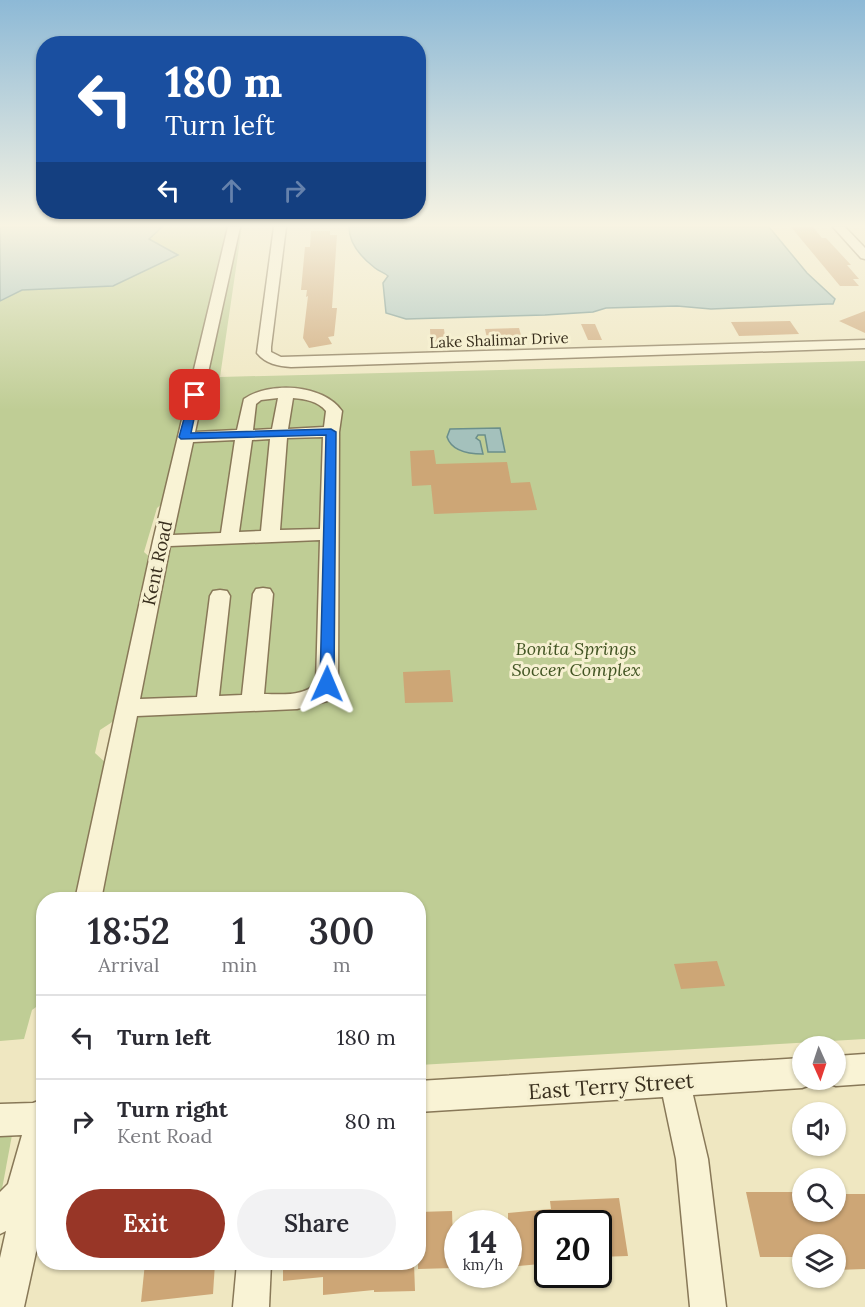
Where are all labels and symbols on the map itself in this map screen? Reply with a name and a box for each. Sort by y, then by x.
street label: Lake Shalimar Drive [429,328,569,352]
pin [169,369,220,420]
street label: Kent Road [137,518,177,607]
park label: Bonita Springs Soccer Complex [511,637,641,681]
position arrow [295,652,359,716]
north arrow [792,1036,846,1090]
street label: East Terry Street [527,1067,695,1105]
speed limit sign: 20 [534,1210,612,1288]

